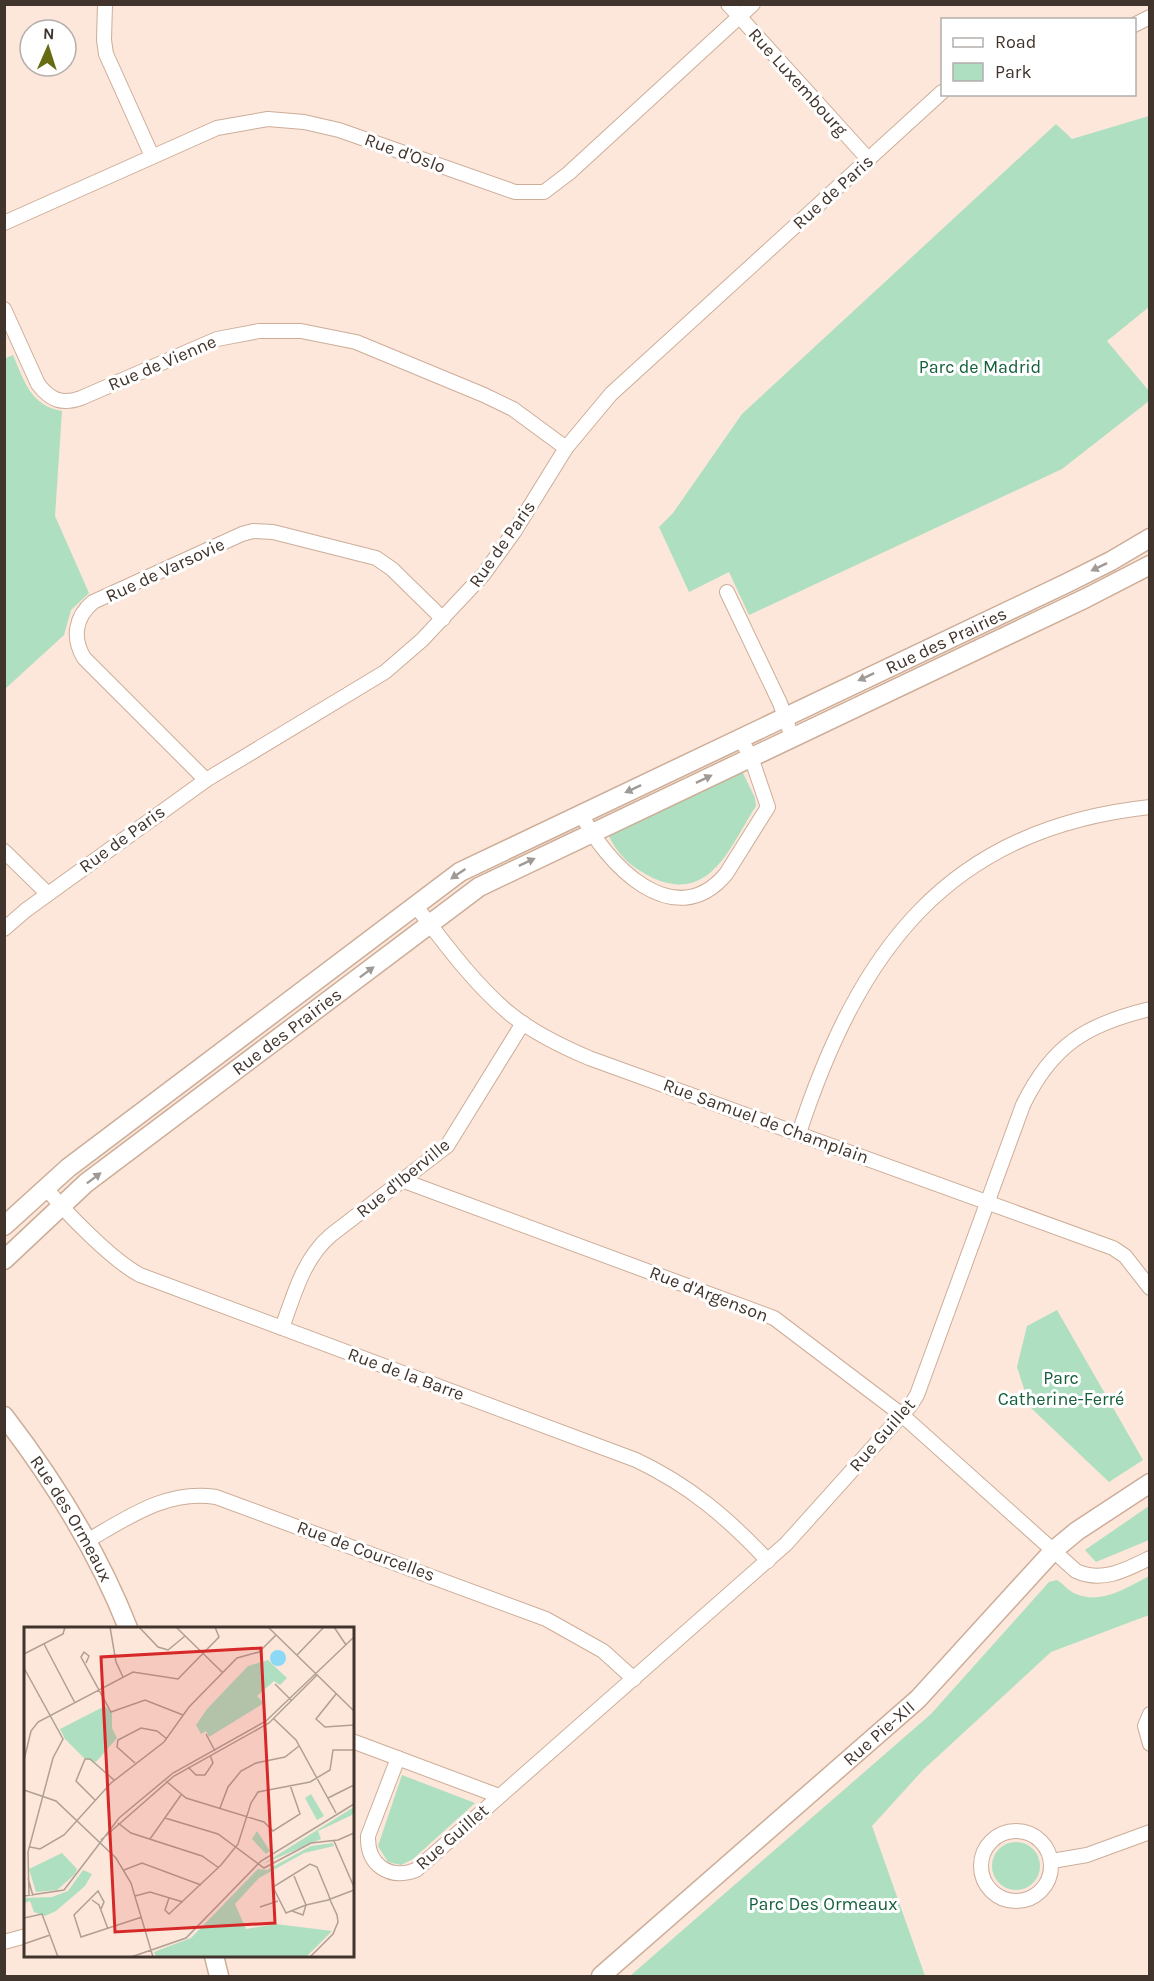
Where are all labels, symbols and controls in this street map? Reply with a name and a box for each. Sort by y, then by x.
north arrow [18,18,78,78]
legend [941,18,1136,96]
street label: Rue Luxembourg [744,23,852,141]
text: N [43,24,55,43]
text: Road [995,31,1036,53]
text: Park [995,61,1032,83]
street label: Rue d'Oslo [362,128,448,178]
street label: Rue de Paris [788,150,878,234]
street label: Rue de Vienne [105,330,219,396]
park label: Parc de Madrid [919,356,1041,378]
street label: Rue de Paris [464,496,540,592]
street label: Rue de Varsovie [102,533,228,607]
one-way arrow [1090,563,1107,572]
street label: Rue des Prairies [882,602,1010,679]
one-way arrow [857,673,874,682]
one-way arrow [695,775,712,784]
one-way arrow [624,784,641,793]
street label: Rue de Paris [75,800,169,878]
one-way arrow [519,858,536,867]
one-way arrow [450,868,466,880]
one-way arrow [359,966,375,978]
street label: Rue des Prairies [228,983,346,1080]
street label: Rue Samuel de Champlain [660,1074,872,1168]
street label: Rue d'Iberville [352,1134,454,1222]
one-way arrow [85,1172,101,1184]
street label: Rue d'Argenson [646,1261,772,1327]
street label: Rue de la Barre [345,1343,467,1405]
park label: Parc Catherine-Ferré [998,1367,1124,1410]
street label: Rue Guillet [844,1394,920,1476]
street label: Rue des Ormeaux [25,1451,117,1586]
street label: Rue de Courcelles [294,1516,438,1586]
inset map [24,1627,354,1957]
street label: Rue Pie-XII [838,1696,919,1770]
street label: Rue Guillet [411,1799,493,1875]
park label: Parc Des Ormeaux [748,1893,898,1915]

